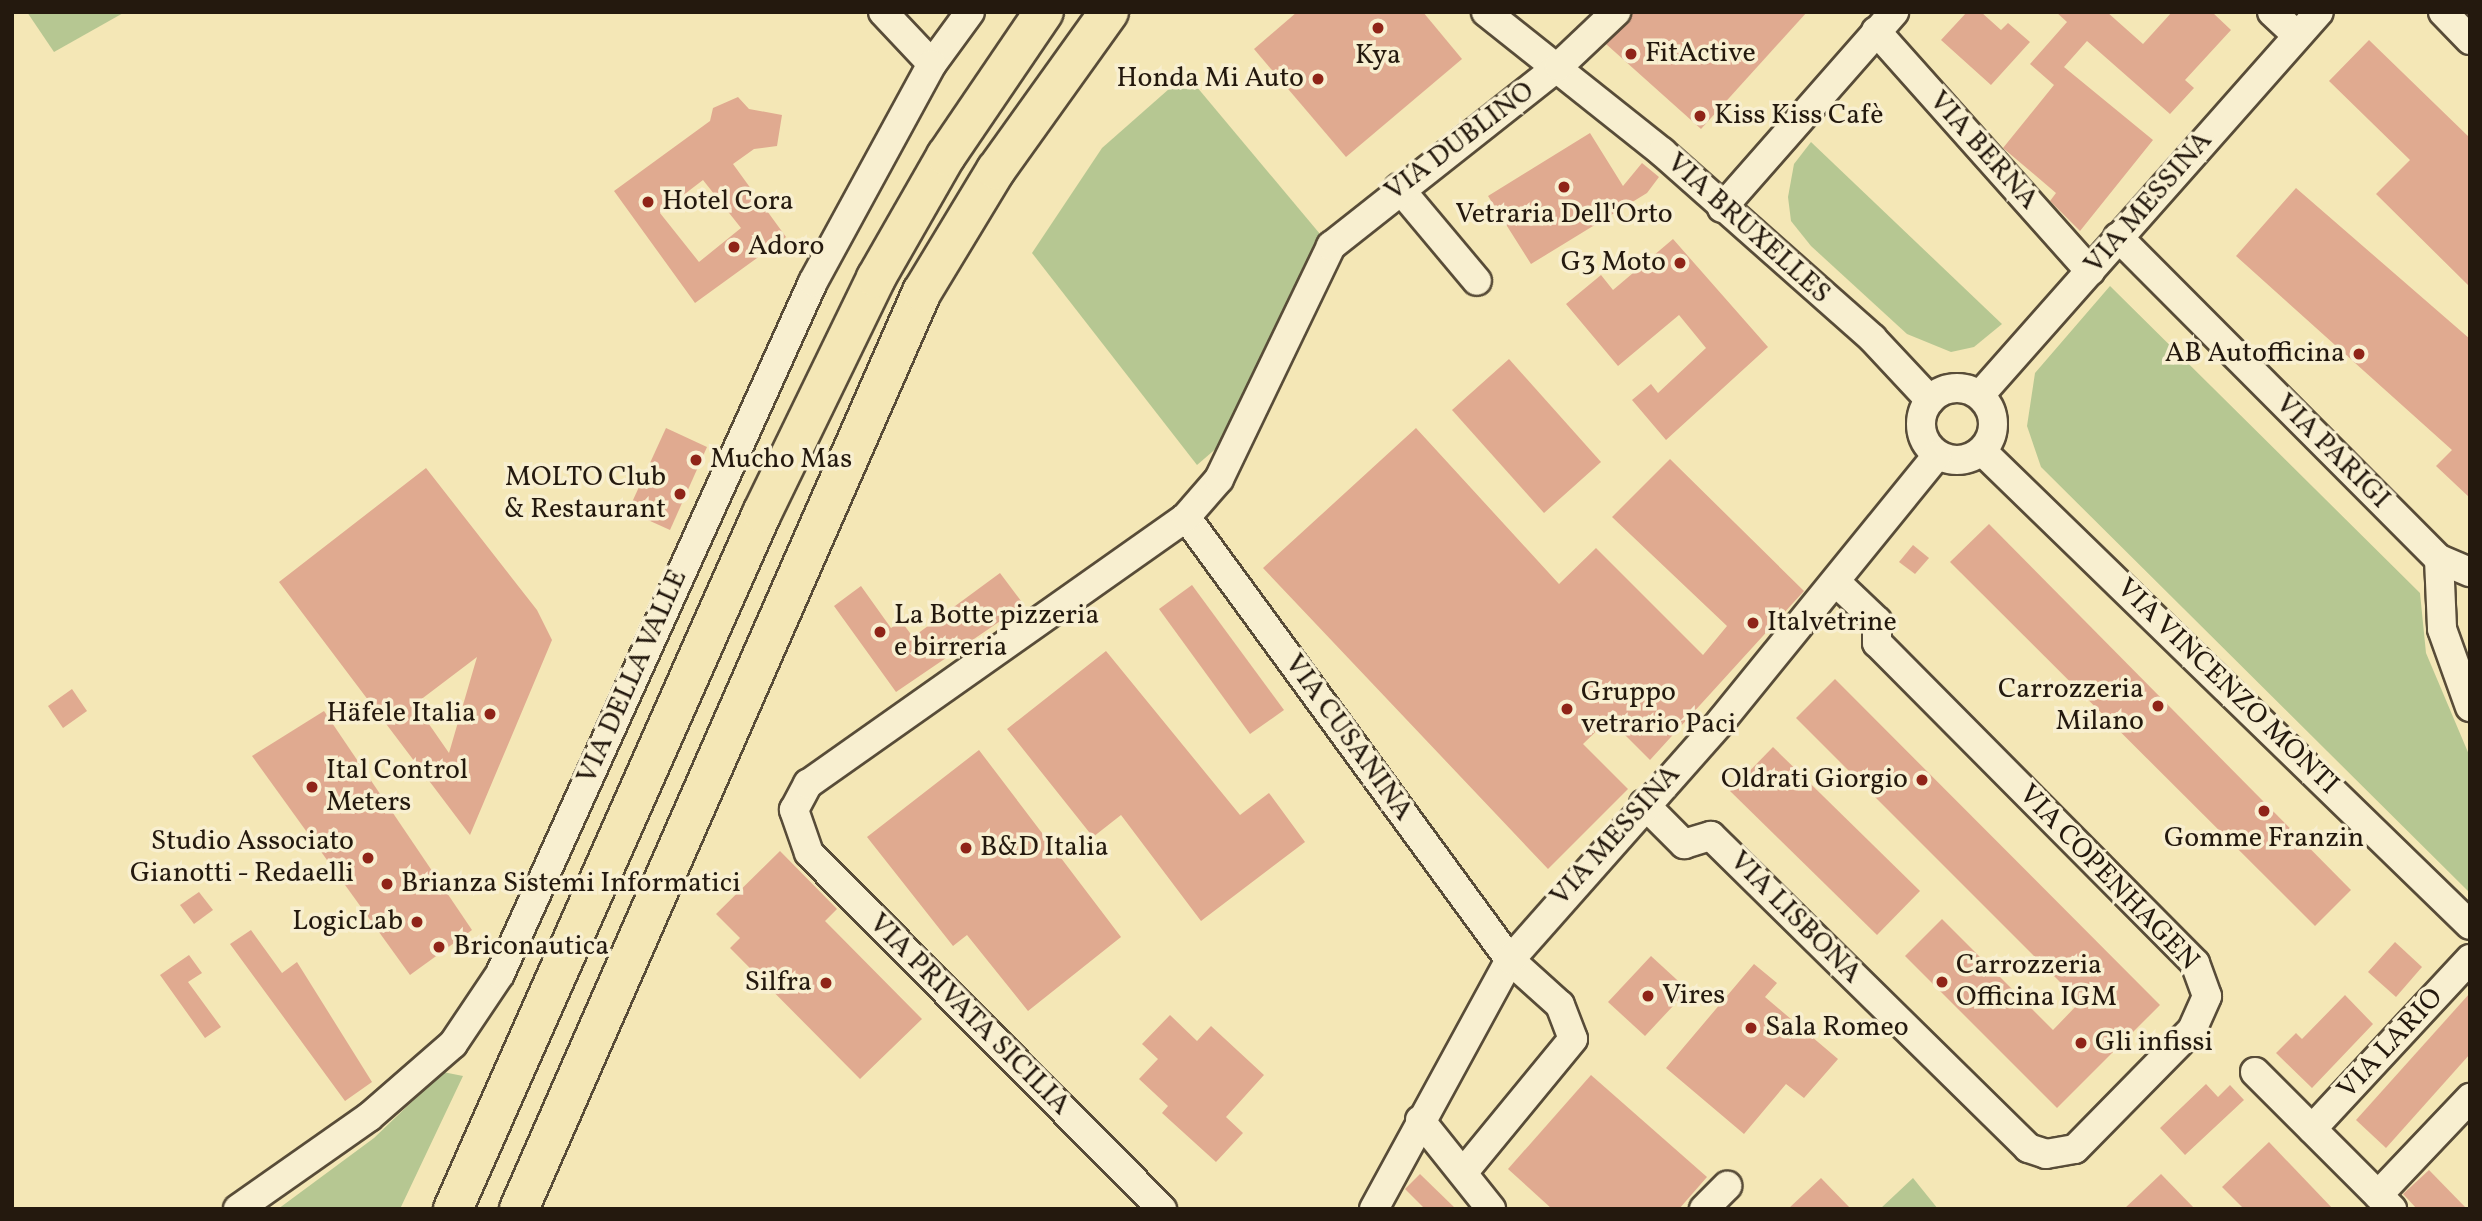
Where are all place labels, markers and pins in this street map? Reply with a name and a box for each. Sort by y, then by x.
marker: Kya [1370,20,1386,36]
place label: FitActive [1645,37,1756,71]
place label: Kya [1355,39,1401,73]
marker: FitActive [1623,46,1639,62]
place label: Honda Mi Auto [1116,62,1304,96]
marker: Honda Mi Auto [1310,71,1326,87]
place label: Kiss Kiss Cafè [1714,99,1884,133]
marker: Kiss Kiss Cafè [1692,108,1708,124]
marker: Vetraria Dell'Orto [1556,179,1572,195]
place label: Hotel Cora [662,185,794,219]
marker: Hotel Cora [640,194,656,210]
place label: Vetraria Dell'Orto [1455,198,1673,232]
place label: Adoro [748,230,824,264]
marker: Adoro [726,239,742,255]
place label: G3 Moto [1561,246,1666,280]
marker: G3 Moto [1672,255,1688,271]
place label: AB Autofficina [2165,337,2345,371]
marker: AB Autofficina [2351,346,2367,362]
place label: Mucho Mas [710,443,852,477]
marker: Mucho Mas [688,452,704,468]
place label: MOLTO Club & Restaurant [504,461,666,527]
marker: MOLTO Club & Restaurant [672,486,688,502]
place label: La Botte pizzeria e birreria [894,599,1099,665]
place label: Italvetrine [1767,606,1897,640]
marker: Italvetrine [1745,615,1761,631]
marker: La Botte pizzeria e birreria [872,624,888,640]
place label: Carrozzeria Milano [1998,673,2144,739]
place label: Gruppo vetrario Paci [1581,676,1736,742]
place label: Häfele Italia [326,697,476,731]
marker: Carrozzeria Milano [2150,698,2166,714]
marker: Gruppo vetrario Paci [1559,701,1575,717]
marker: Häfele Italia [482,706,498,722]
place label: Ital Control Meters [326,754,468,820]
place label: Oldrati Giorgio [1721,763,1908,797]
marker: Oldrati Giorgio [1914,772,1930,788]
marker: Ital Control Meters [304,779,320,795]
marker: Gomme Franzin [2256,803,2272,819]
place label: Gomme Franzin [2164,822,2364,856]
place label: Studio Associato Gianotti - Redaelli [129,825,354,891]
place label: B&D Italia [980,831,1109,865]
marker: B&D Italia [958,840,974,856]
marker: Studio Associato Gianotti - Redaelli [360,850,376,866]
place label: Brianza Sistemi Informatici [401,867,741,901]
marker: Brianza Sistemi Informatici [379,876,395,892]
place label: LogicLab [292,905,403,939]
marker: LogicLab [409,914,425,930]
place label: Briconautica [453,930,609,964]
marker: Briconautica [431,939,447,955]
place label: Carrozzeria Officina IGM [1956,949,2117,1015]
place label: Silfra [744,966,812,1000]
marker: Carrozzeria Officina IGM [1934,974,1950,990]
marker: Silfra [818,975,834,991]
place label: Vires [1662,979,1725,1013]
marker: Vires [1640,988,1656,1004]
place label: Sala Romeo [1765,1011,1909,1045]
marker: Sala Romeo [1743,1020,1759,1036]
place label: Gli infissi [2095,1026,2213,1060]
marker: Gli infissi [2073,1035,2089,1051]

